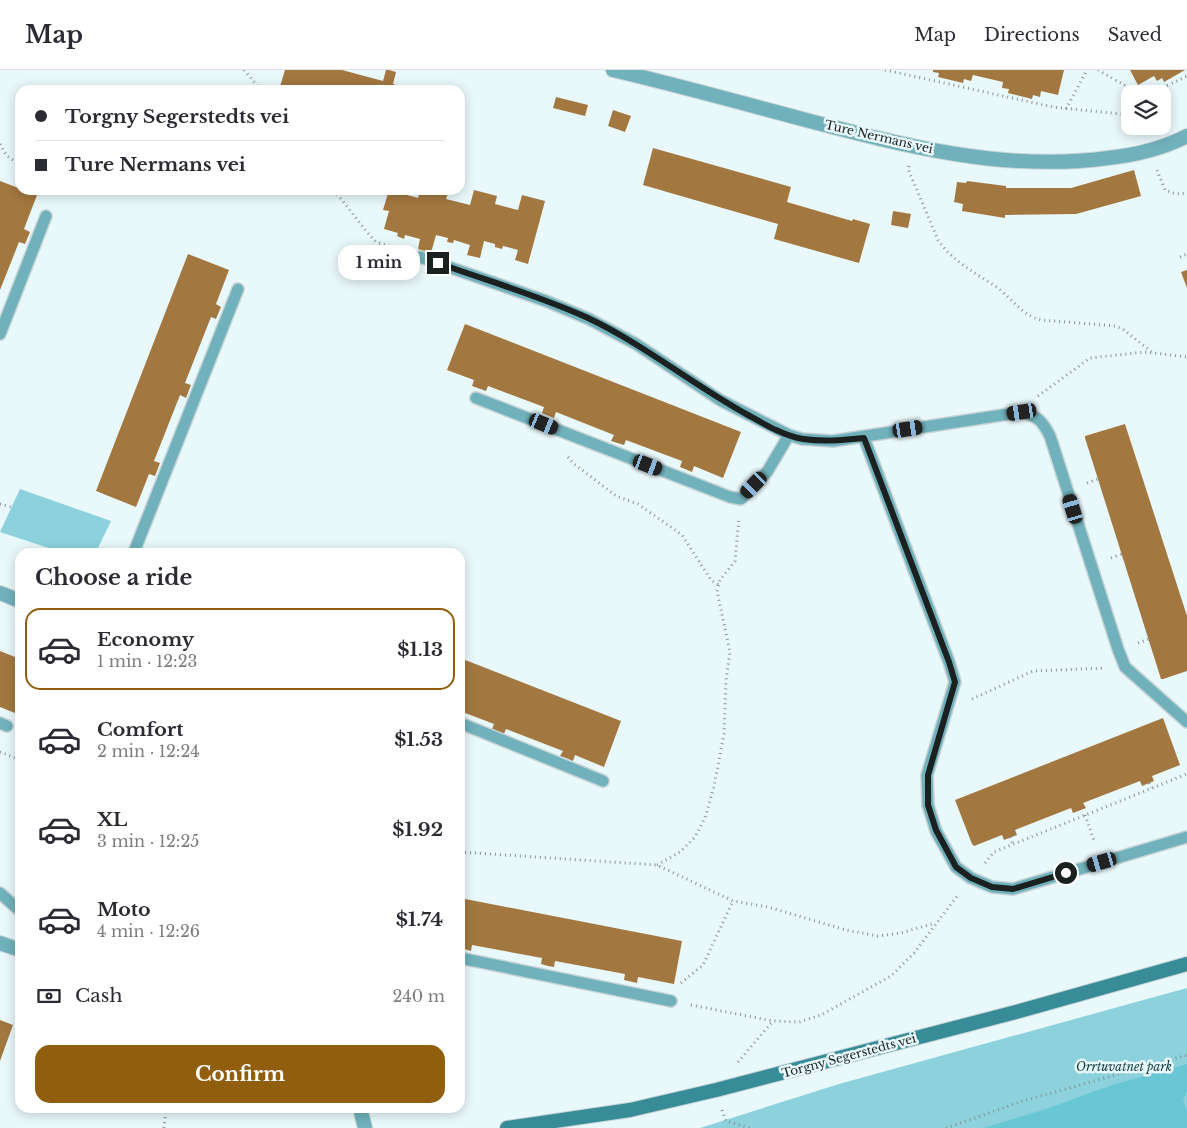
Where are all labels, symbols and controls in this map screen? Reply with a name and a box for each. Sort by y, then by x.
text: Map [25,20,83,49]
text: Map [914,24,956,46]
text: Directions [984,24,1080,46]
text: Saved [1108,24,1162,46]
map controls [1121,85,1171,135]
button: layers [1121,85,1171,135]
text: Torgny Segerstedts vei [65,105,289,128]
street label: Ture Nermans vei [824,117,935,156]
text: Ture Nermans vei [65,153,246,176]
callout: 1 min [338,246,420,280]
text: 1 min [356,252,402,272]
route end [427,252,449,274]
car [1006,402,1037,422]
car [527,411,560,437]
car [892,419,923,439]
car [631,453,664,477]
car [738,469,769,501]
car [1061,492,1084,526]
text: Choose a ride [35,564,192,591]
icon: car [37,627,82,672]
text: Economy [97,628,194,651]
text: $1.13 [397,638,443,661]
text: 1 min · 12:23 [97,651,197,671]
icon: car [37,717,82,762]
text: Comfort [97,718,184,741]
text: $1.53 [394,728,443,751]
text: 2 min · 12:24 [97,741,200,761]
icon: car [37,807,82,852]
text: XL [97,808,127,831]
text: $1.92 [392,818,443,841]
text: 3 min · 12:25 [97,831,199,851]
car [1085,851,1118,873]
route start [1055,862,1077,884]
icon: car [37,897,82,942]
text: Moto [97,898,151,921]
text: $1.74 [396,908,443,931]
text: 4 min · 12:26 [97,921,200,941]
icon: cash [35,982,63,1010]
text: Cash [75,984,122,1007]
text: 240 m [393,986,445,1006]
street label: Torgny Segerstedts vei [780,1030,918,1081]
button: Confirm [35,1045,445,1103]
park label: Orrtuvatnet park [1076,1059,1172,1074]

